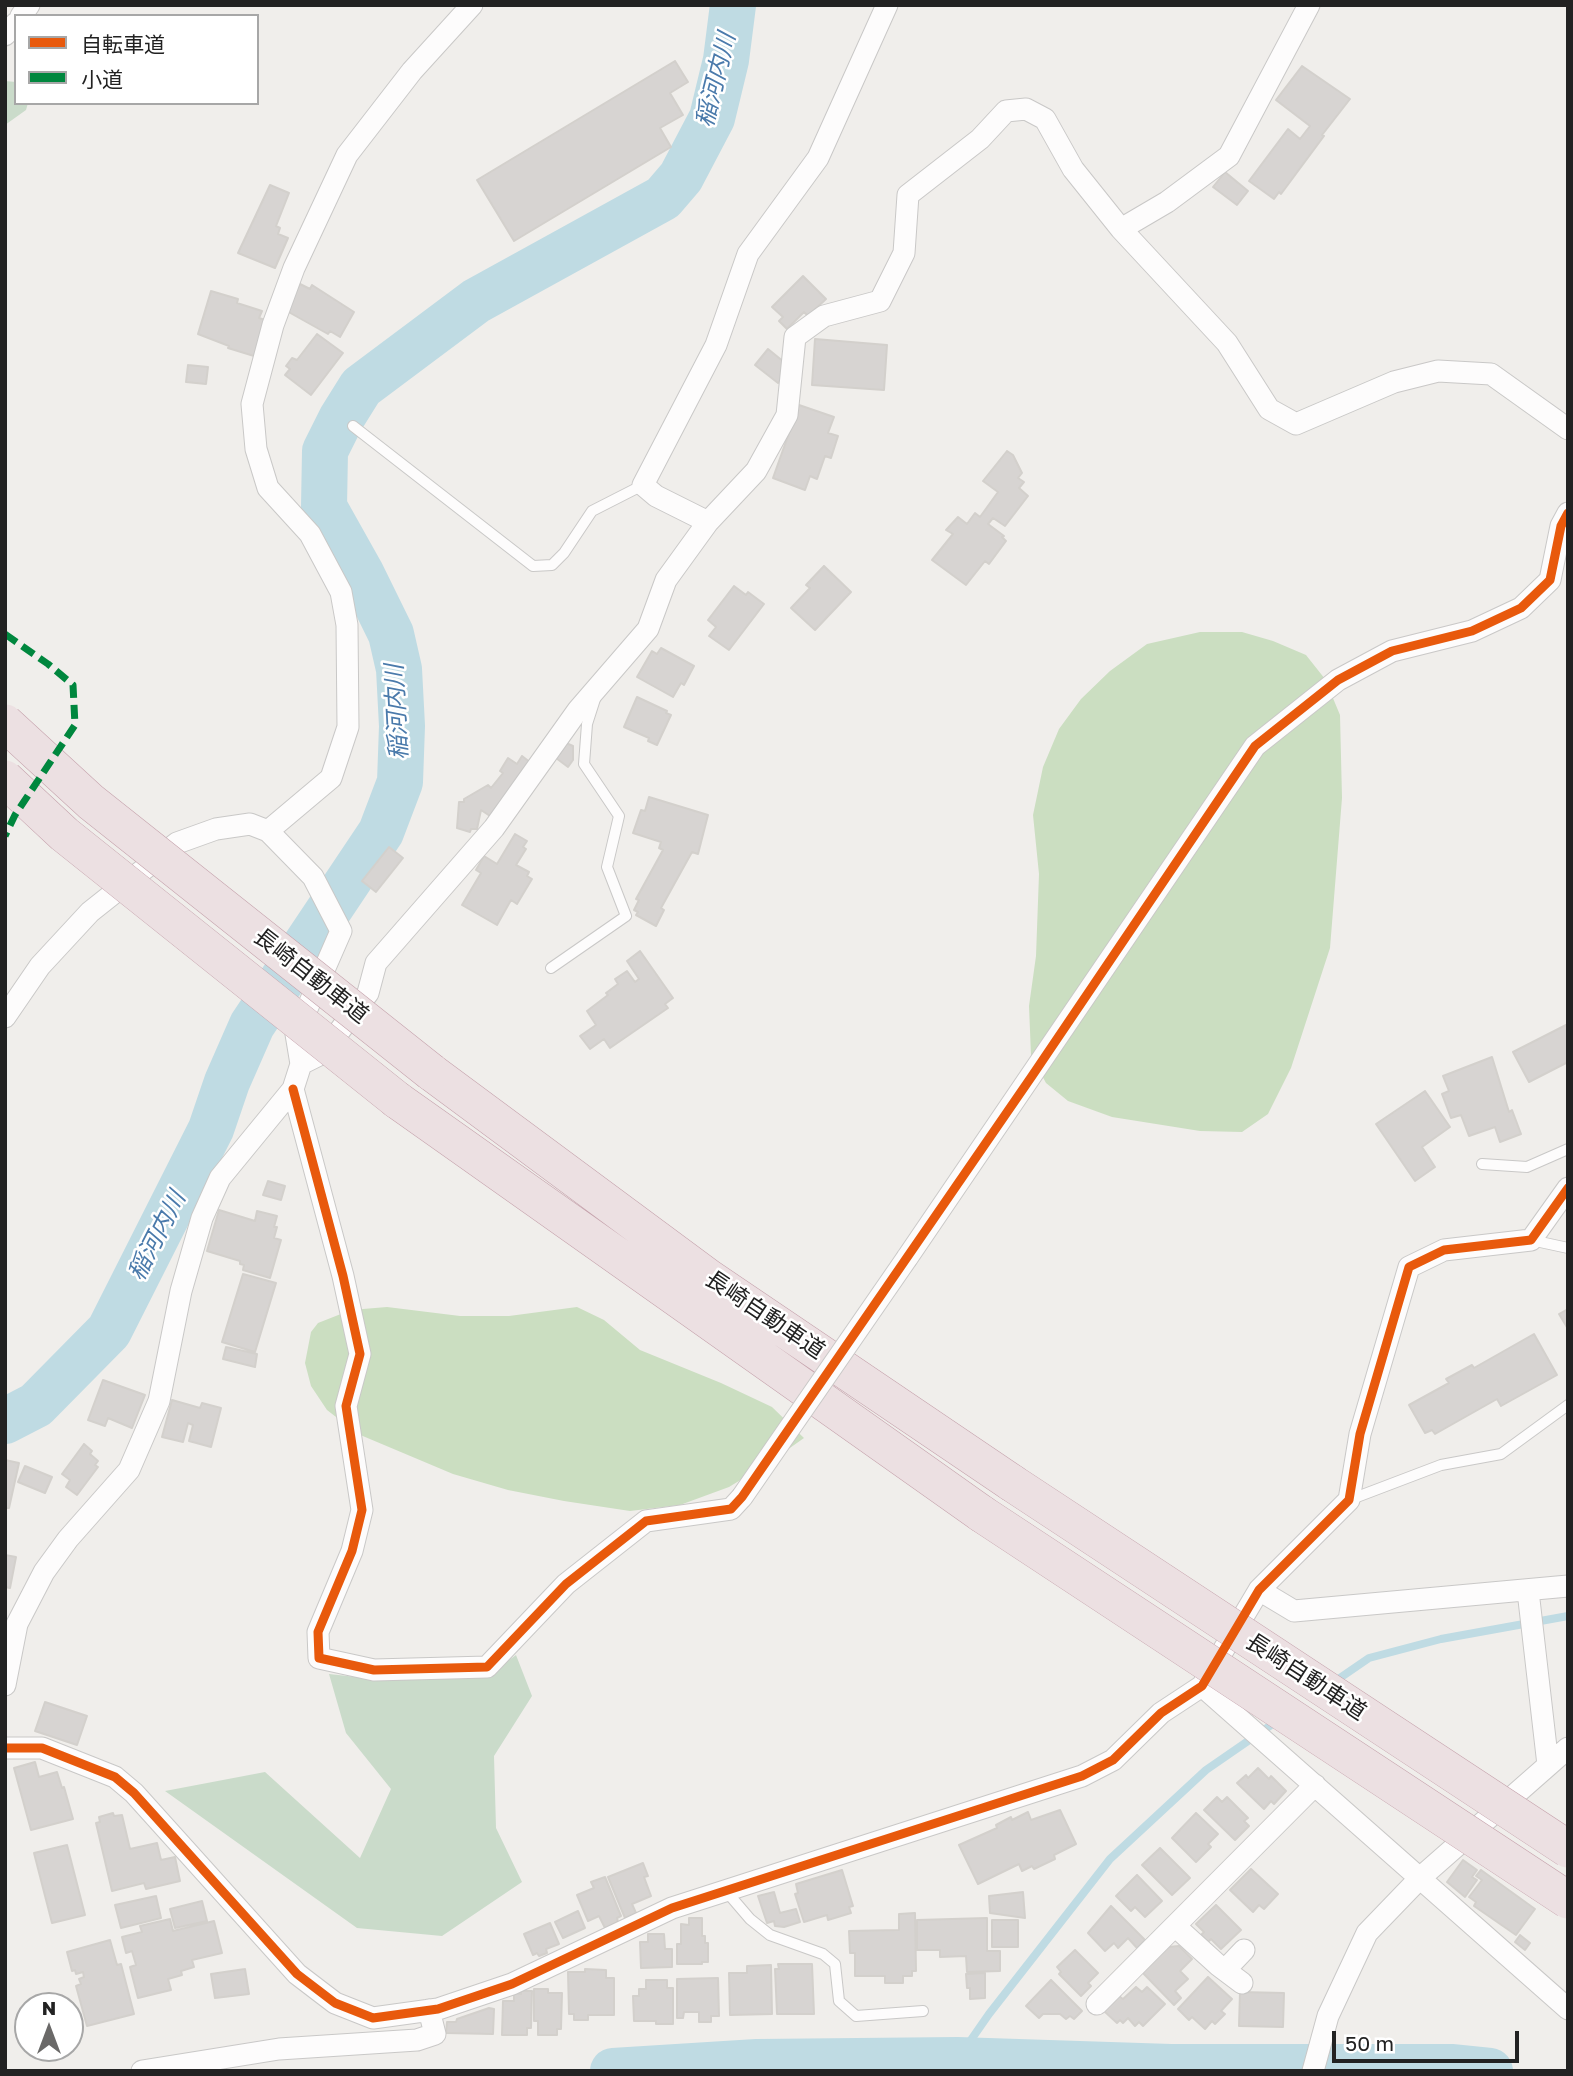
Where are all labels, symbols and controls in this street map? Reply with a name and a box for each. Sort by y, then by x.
legend [14,14,259,105]
water label: 稲河内川 [690,30,742,130]
text: 自転車道 [81,31,165,57]
text: 小道 [81,66,123,92]
water label: 稲河内川 [380,663,414,761]
street label: 長崎自動車道 [248,923,374,1029]
water label: 稲河内川 [122,1187,192,1285]
street label: 長崎自動車道 [700,1265,830,1365]
street label: 長崎自動車道 [1241,1628,1371,1726]
north arrow [14,1992,84,2062]
text: N [42,1996,56,2019]
scale bar [1335,2016,1522,2060]
text: 50 m [1345,2030,1394,2056]

